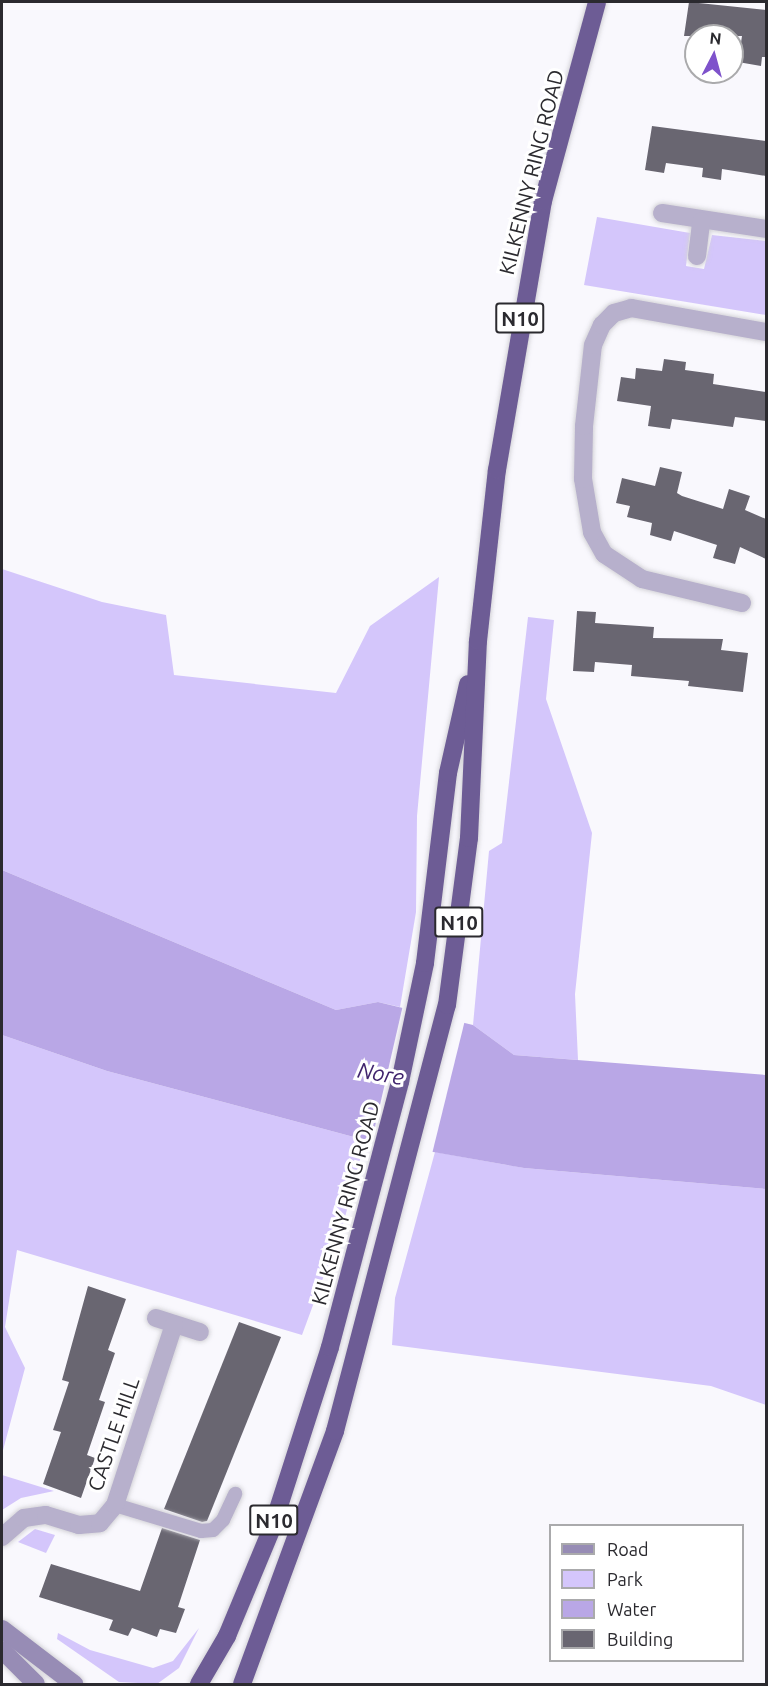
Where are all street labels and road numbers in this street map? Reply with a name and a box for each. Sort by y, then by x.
street label: KILKENNY RING ROAD [493,67,569,277]
road number: N10 [494,301,546,335]
road number: N10 [434,905,484,939]
street label: KILKENNY RING ROAD [306,1098,384,1308]
street label: CASTLE HILL [82,1374,144,1494]
road number: N10 [248,1503,300,1537]

